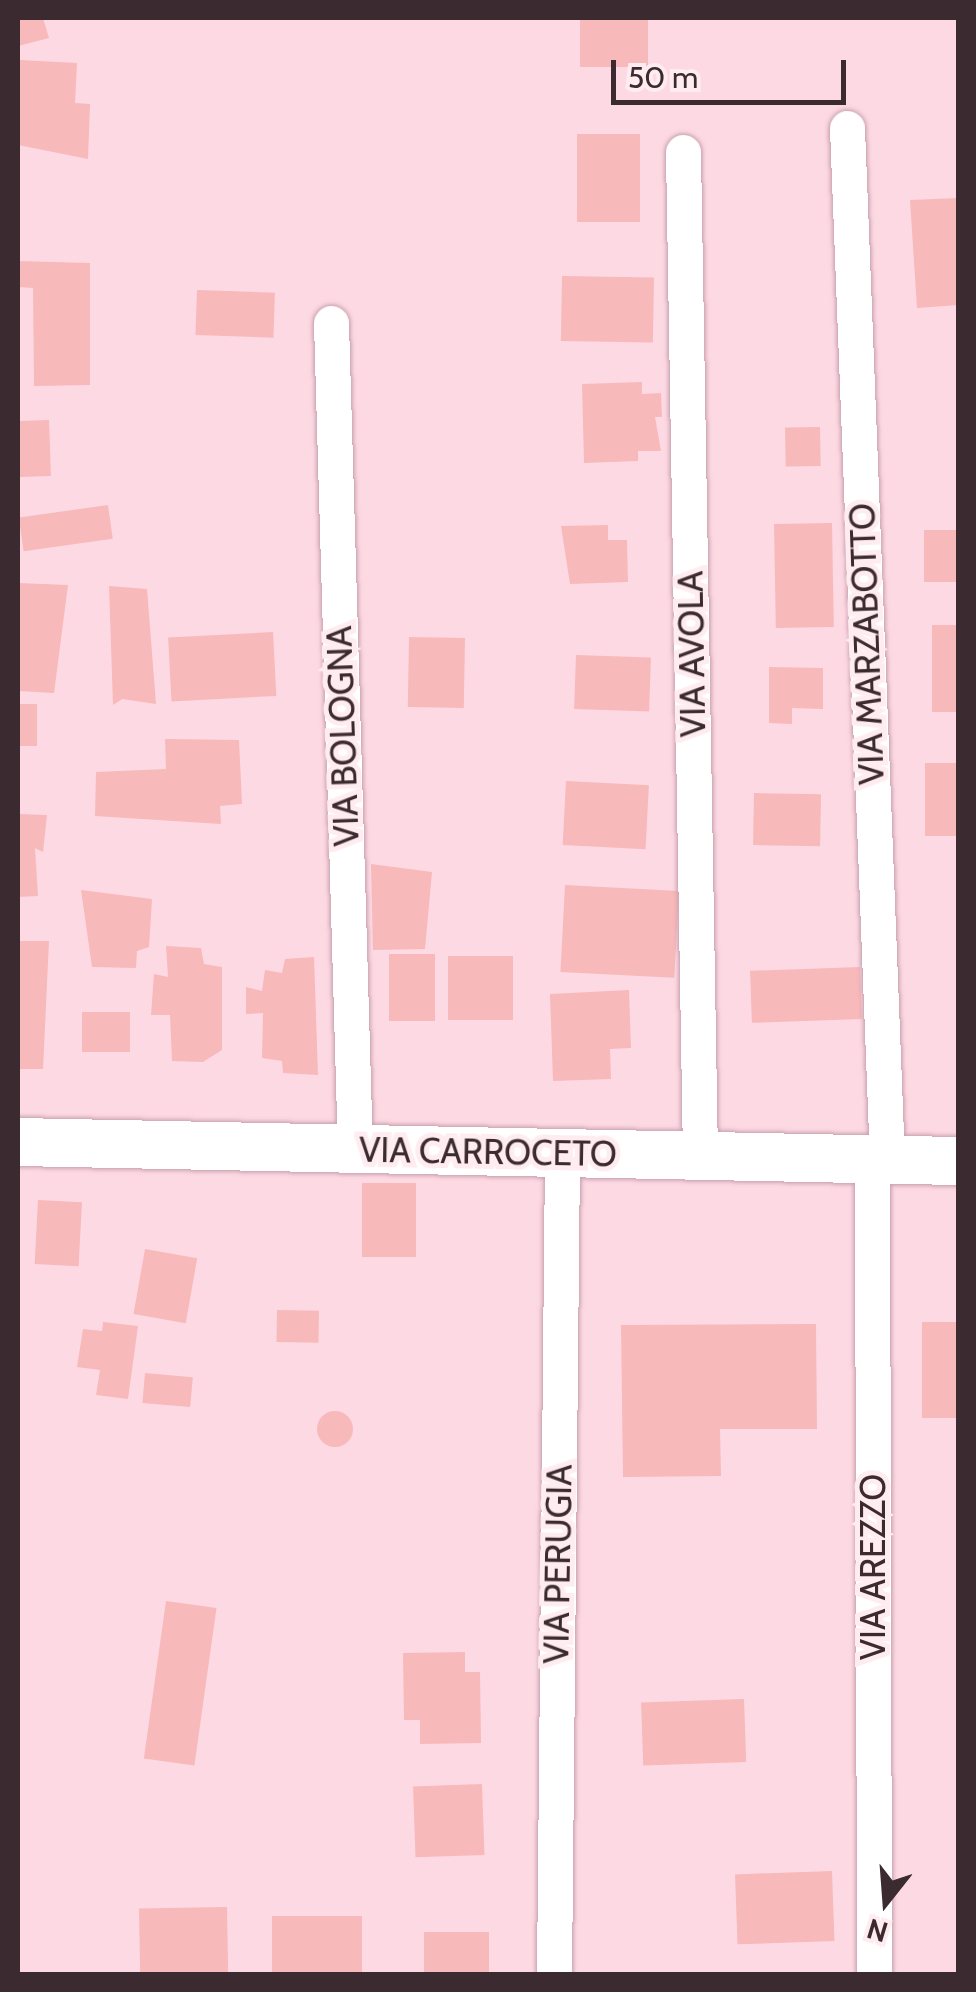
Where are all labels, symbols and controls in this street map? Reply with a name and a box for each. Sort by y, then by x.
scale bar [616,40,851,102]
text: 50 m [628,59,698,96]
street label: VIA MARZABOTTO [841,502,893,786]
street label: VIA AVOLA [670,570,714,738]
street label: VIA BOLOGNA [318,625,368,847]
street label: VIA CARROCETO [359,1129,617,1175]
street label: VIA PERUGIA [535,1464,581,1664]
street label: VIA AREZZO [852,1474,894,1660]
north arrow [836,1852,936,1952]
text: N [863,1912,892,1950]

